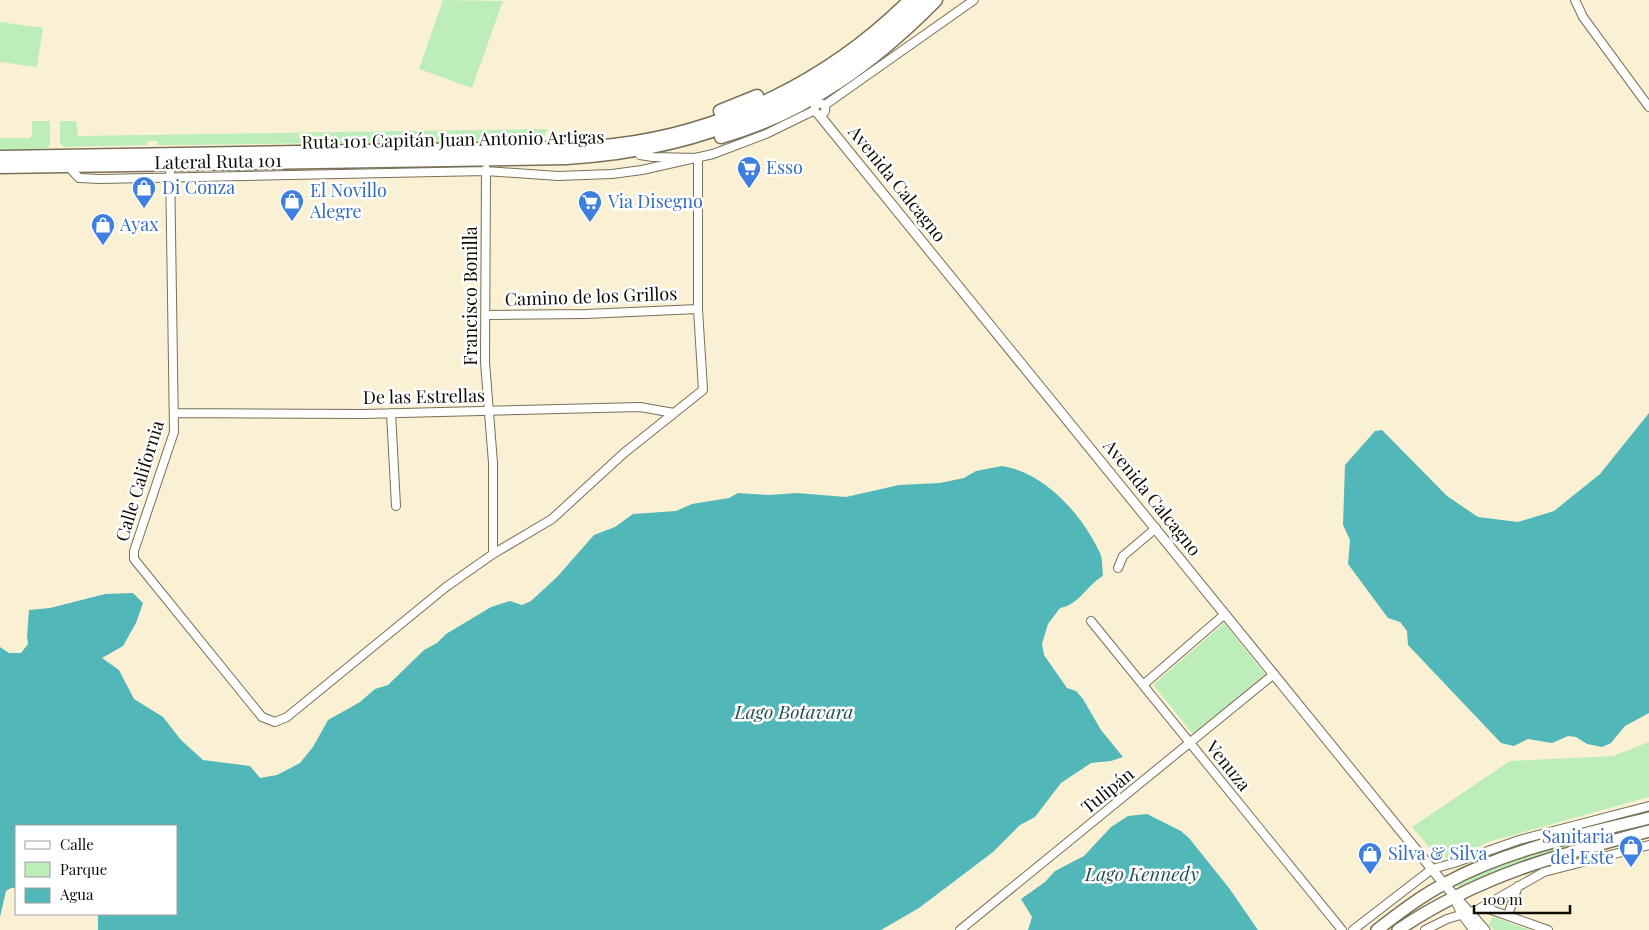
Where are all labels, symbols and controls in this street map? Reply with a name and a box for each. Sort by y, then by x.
street label: Avenida Calcagno [843,120,952,247]
street label: Ruta 101 Capitán Juan Antonio Artigas [301,124,605,154]
street label: Lateral Ruta 101 [154,148,282,174]
supermarket icon: Esso [736,155,762,189]
place label: Esso [766,155,803,179]
shop icon: Di Conza [131,175,157,209]
place label: Di Conza [162,175,235,199]
place label: El Novillo Alegre [309,178,387,223]
shop icon: El Novillo Alegre [279,188,305,222]
supermarket icon: Via Disegno [577,189,603,223]
place label: Via Disegno [607,189,703,213]
shop icon: Ayax [90,212,116,246]
place label: Ayax [119,212,159,236]
street label: Francisco Bonilla [458,226,482,366]
street label: Camino de los Grillos [504,281,678,311]
street label: De las Estrellas [363,383,485,409]
street label: Calle California [109,417,169,544]
street label: Avenida Calcagno [1098,434,1207,561]
water label: Lago Botavara [734,698,854,724]
street label: Venuza [1201,734,1256,796]
street label: Tulipán [1076,762,1139,819]
place label: Sanitaria del Este [1542,824,1614,869]
legend [15,825,178,915]
text: Calle [60,834,94,854]
shop icon: Sanitaria del Este [1618,834,1644,868]
shop icon: Silva & Silva [1357,841,1383,875]
place label: Silva & Silva [1388,841,1487,865]
text: Parque [60,859,107,879]
water label: Lago Kennedy [1084,860,1199,886]
scale bar [1474,882,1570,914]
text: Agua [59,884,94,904]
text: 100 m [1482,889,1523,909]

